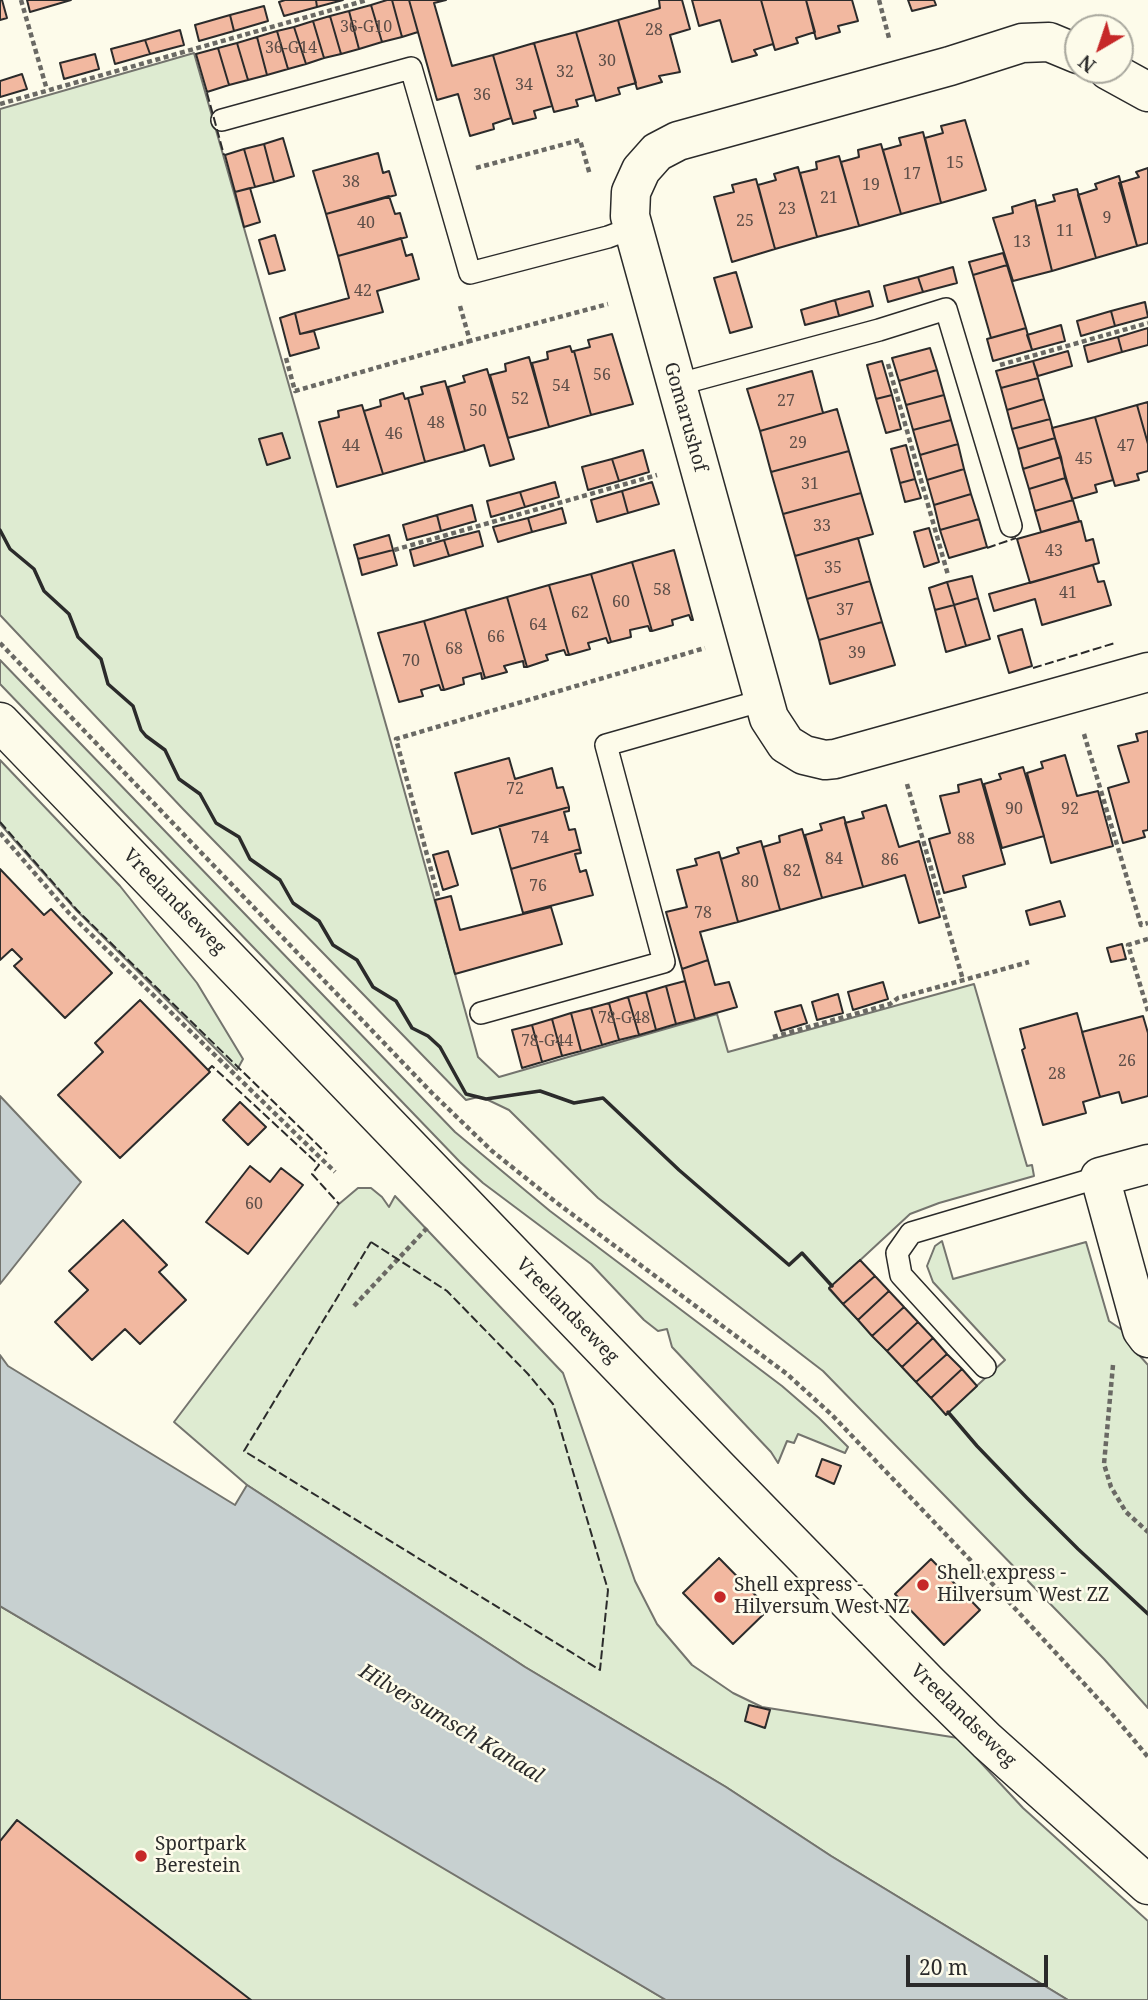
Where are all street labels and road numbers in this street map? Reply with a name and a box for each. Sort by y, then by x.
street label: Gomarushof [658,360,712,474]
street label: Vreelandseweg [118,844,230,960]
street label: Vreelandseweg [511,1253,623,1369]
street label: Vreelandseweg [905,1660,1021,1772]

